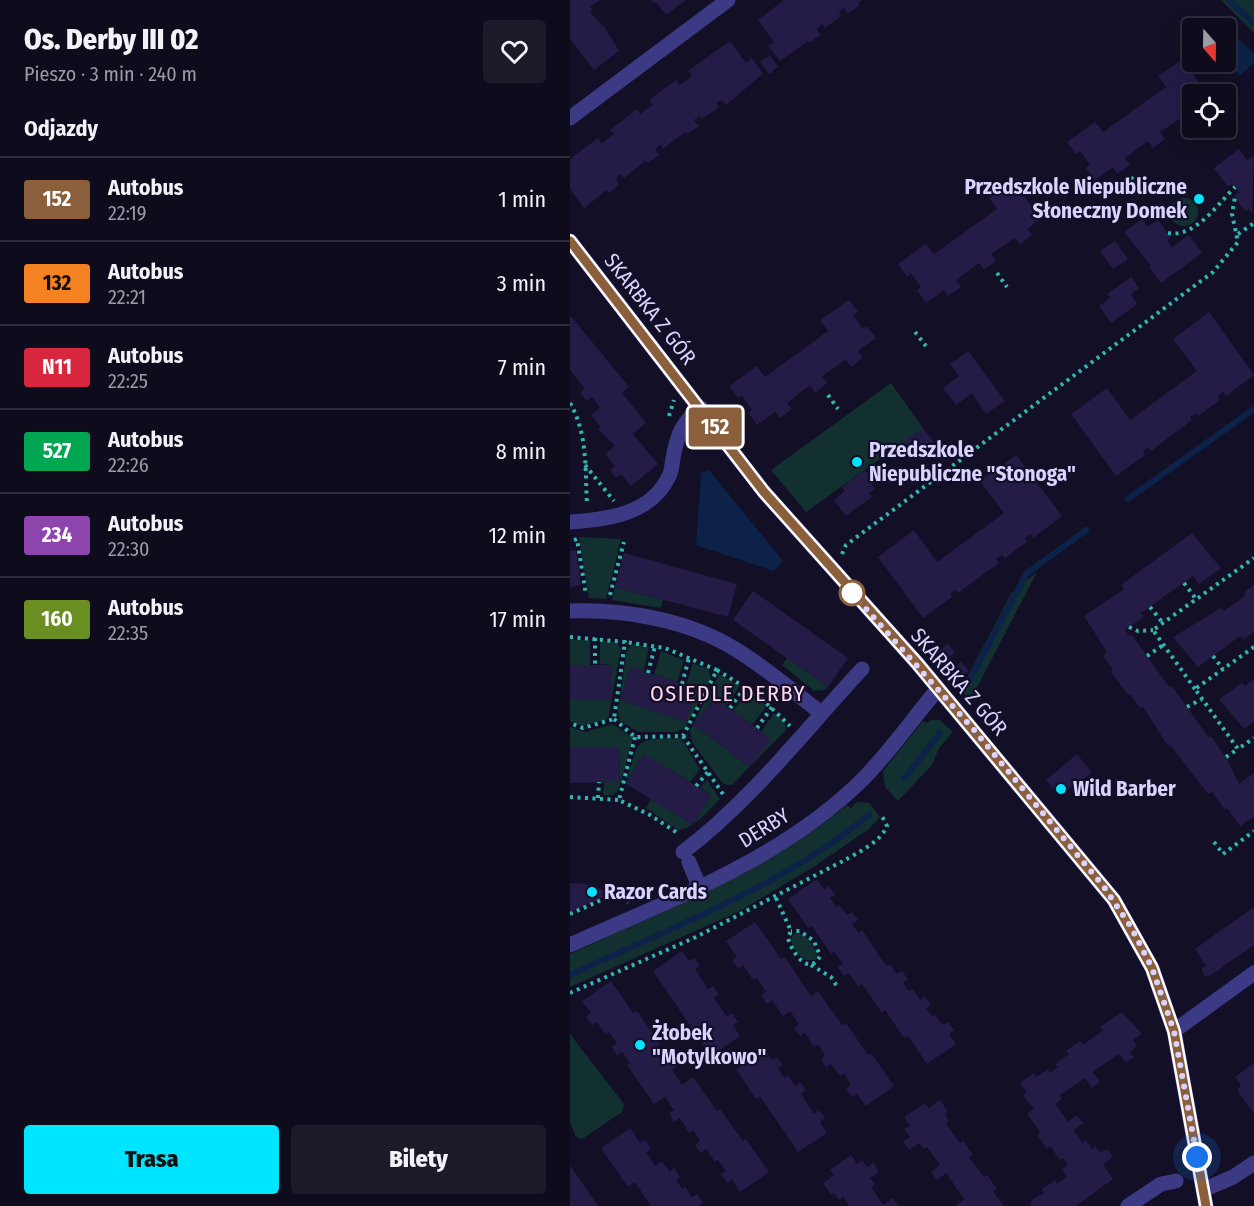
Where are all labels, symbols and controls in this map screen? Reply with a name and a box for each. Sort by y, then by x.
north arrow [1182,18,1236,72]
map controls [1182,18,1236,138]
button: heart [483,20,546,83]
text: Os. Derby III 02 [24,23,198,56]
text: Pieszo · 3 min · 240 m [24,62,197,86]
button: locate [1182,84,1236,138]
text: Odjazdy [24,115,98,142]
text: Autobus [108,174,183,201]
place label: Przedszkole Niepubliczne Słoneczny Domek [964,174,1187,224]
text: 152 [43,186,71,212]
text: 1 min [498,186,546,213]
marker: Przedszkole Niepubliczne Słoneczny Domek [1192,192,1206,206]
text: 22:19 [108,201,147,225]
street label: SKARBKA Z GÓR [598,248,702,370]
text: Autobus [108,258,183,285]
text: 132 [43,270,71,296]
text: 3 min [497,270,546,297]
text: 22:21 [108,285,146,309]
text: Autobus [108,342,183,369]
text: N11 [42,354,72,380]
text: 7 min [498,354,546,381]
text: 22:25 [108,369,148,393]
line badge: 152 [680,408,750,446]
text: 152 [701,414,729,440]
text: Autobus [108,426,183,453]
place label: Przedszkole Niepubliczne "Stonoga" [869,437,1076,487]
text: 527 [43,438,71,464]
text: 8 min [496,438,546,465]
text: 22:26 [108,453,149,477]
marker: Przedszkole Niepubliczne "Stonoga" [850,455,864,469]
text: Autobus [108,510,183,537]
text: 234 [42,522,72,548]
text: 12 min [488,522,546,549]
text: 22:30 [108,537,150,561]
unlabelled marker [839,580,865,606]
text: Autobus [108,594,183,621]
text: 160 [41,606,73,632]
text: 17 min [489,606,546,633]
text: 22:35 [108,621,148,645]
street label: SKARBKA Z GÓR [905,623,1013,742]
district label: OSIEDLE DERBY [650,680,806,707]
place label: Wild Barber [1073,776,1176,802]
marker: Wild Barber [1054,782,1068,796]
street label: DERBY [734,802,795,854]
place label: Razor Cards [604,879,707,905]
marker: Razor Cards [585,885,599,899]
place label: Żłobek "Motylkowo" [652,1019,766,1070]
marker: Żłobek "Motylkowo" [633,1038,647,1052]
button: Trasa [24,1125,279,1194]
button: Bilety [291,1125,546,1194]
your location [1182,1142,1212,1172]

